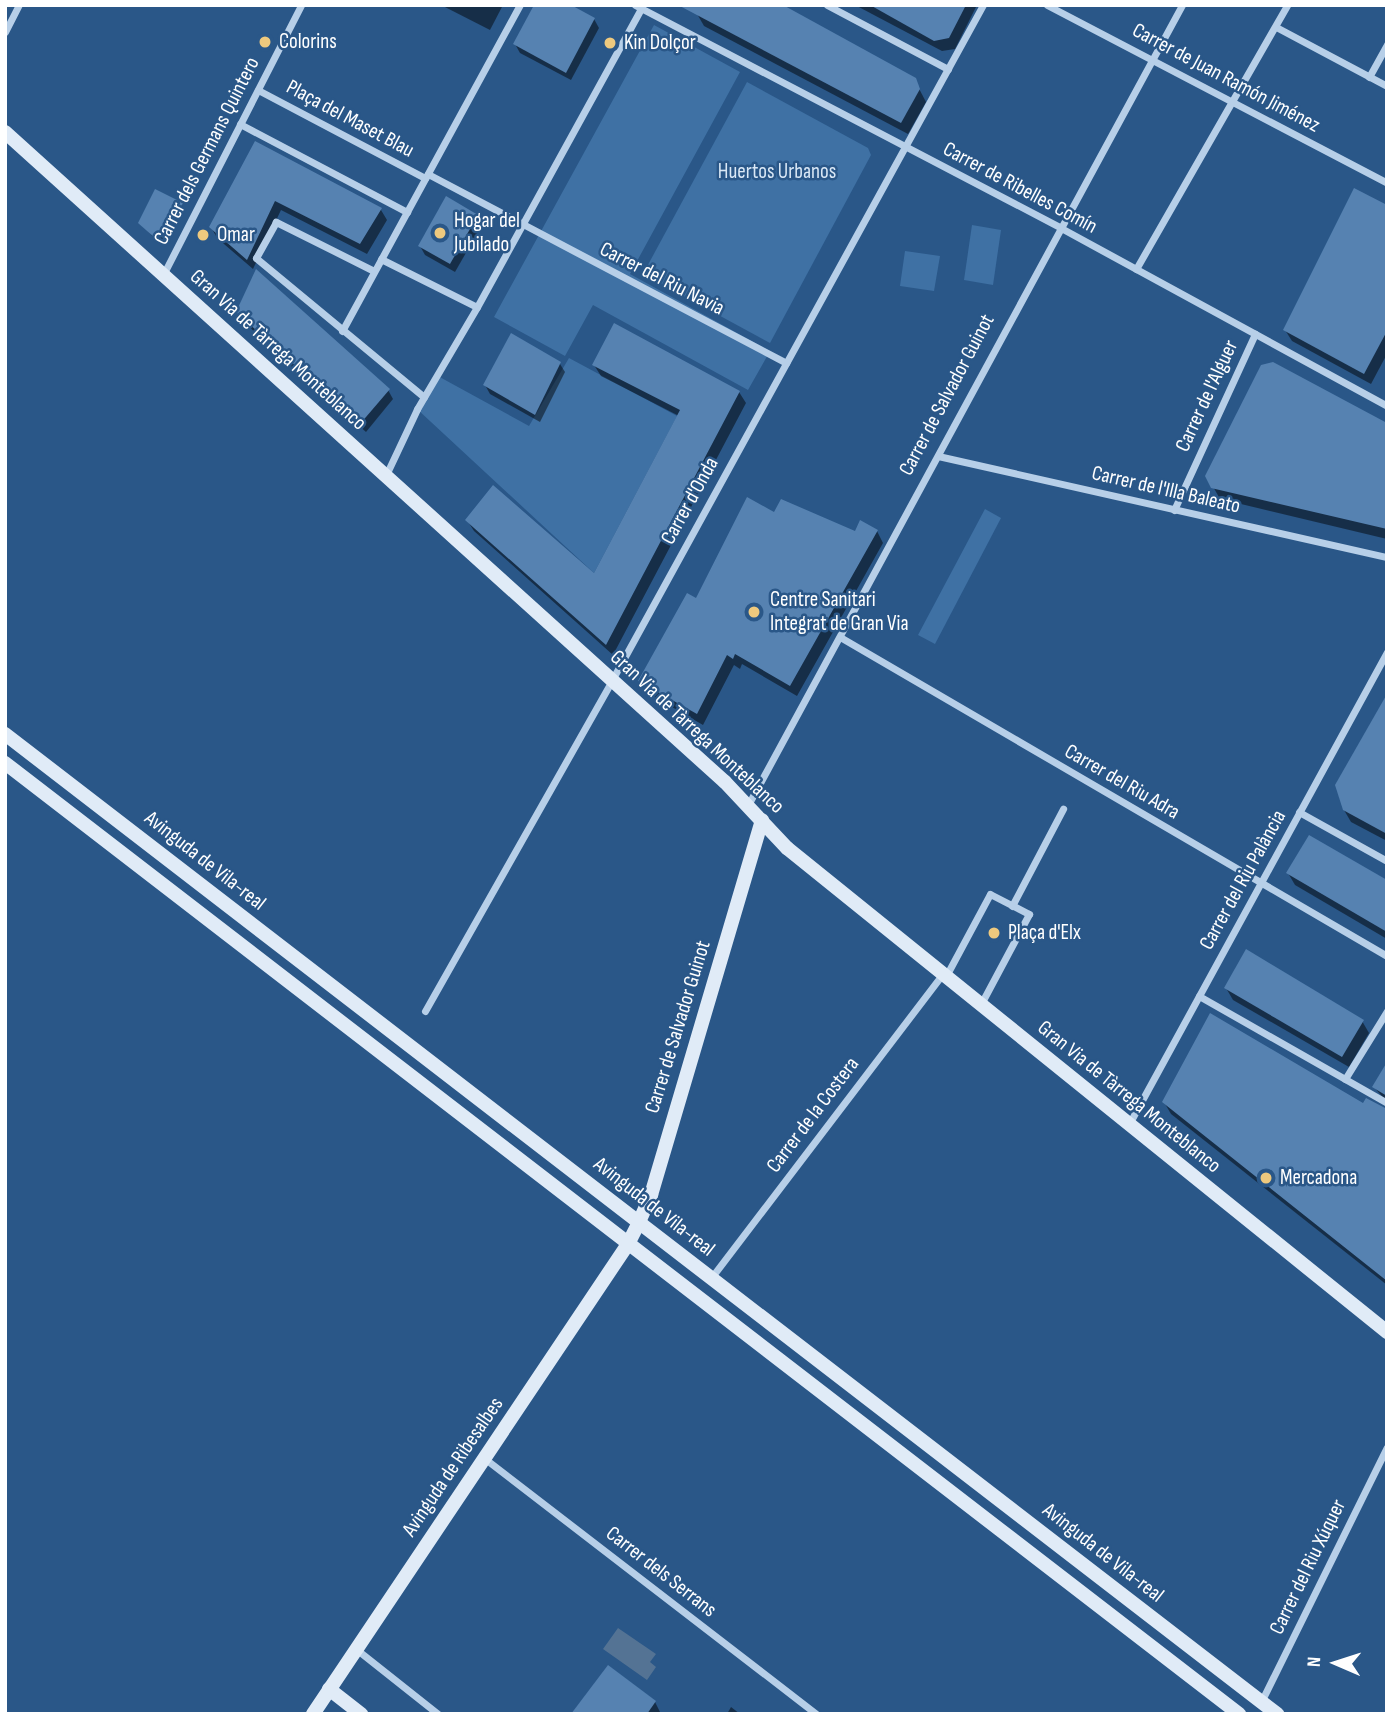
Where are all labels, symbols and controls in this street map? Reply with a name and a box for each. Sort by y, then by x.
street label: Carrer de Juan Ramón Jiménez [1128,18,1324,138]
place label: Colorins [279,29,337,55]
place label: Kin Dolçor [624,30,696,56]
marker: Colorins [257,34,273,50]
marker: Kin Dolçor [602,35,618,51]
street label: Carrer dels Germans Quintero [149,53,265,249]
street label: Plaça del Maset Blau [282,75,418,163]
street label: Carrer de Ribelles Comín [939,137,1101,239]
park label: Huertos Urbanos [718,159,836,185]
place label: Hogar del Jubilado [454,208,520,258]
place label: Omar [217,222,255,248]
marker: Hogar del Jubilado [432,225,448,241]
marker: Omar [195,227,211,243]
street label: Carrer del Riu Navia [596,237,728,321]
street label: Gran Via de Tàrrega Monteblanco [185,264,371,436]
street label: Carrer de Salvador Guinot [894,310,1000,480]
street label: Carrer de l'Alguer [1170,336,1244,456]
street label: Carrer d'Onda [656,453,724,549]
street label: Carrer de l'Illa Baleato [1089,461,1243,519]
place label: Centre Sanitari Integrat de Gran Via [770,587,909,637]
marker: Centre Sanitari Integrat de Gran Via [744,602,764,622]
street label: Gran Via de Tàrrega Monteblanco [605,645,789,819]
street label: Carrer del Riu Adra [1060,739,1184,825]
street label: Avinguda de Vila-real [139,806,271,916]
street label: Carrer del Riu Palància [1194,806,1292,954]
place label: Plaça d'Elx [1008,920,1081,946]
marker: Plaça d'Elx [986,925,1002,941]
street label: Carrer de Salvador Guinot [640,938,716,1116]
street label: Gran Via de Tàrrega Monteblanco [1032,1015,1226,1179]
street label: Carrer de la Costera [761,1052,865,1178]
street label: Avinguda de Vila-real [588,1152,720,1262]
place label: Mercadona [1280,1165,1357,1191]
marker: Mercadona [1258,1170,1274,1186]
street label: Avinguda de Ribesalbes [397,1393,509,1541]
street label: Carrer del Riu Xúquer [1264,1495,1352,1639]
street label: Avinguda de Vila-real [1037,1498,1169,1608]
street label: Carrer dels Serrans [601,1521,721,1623]
north arrow [1301,1628,1371,1698]
text: N [1303,1656,1326,1668]

